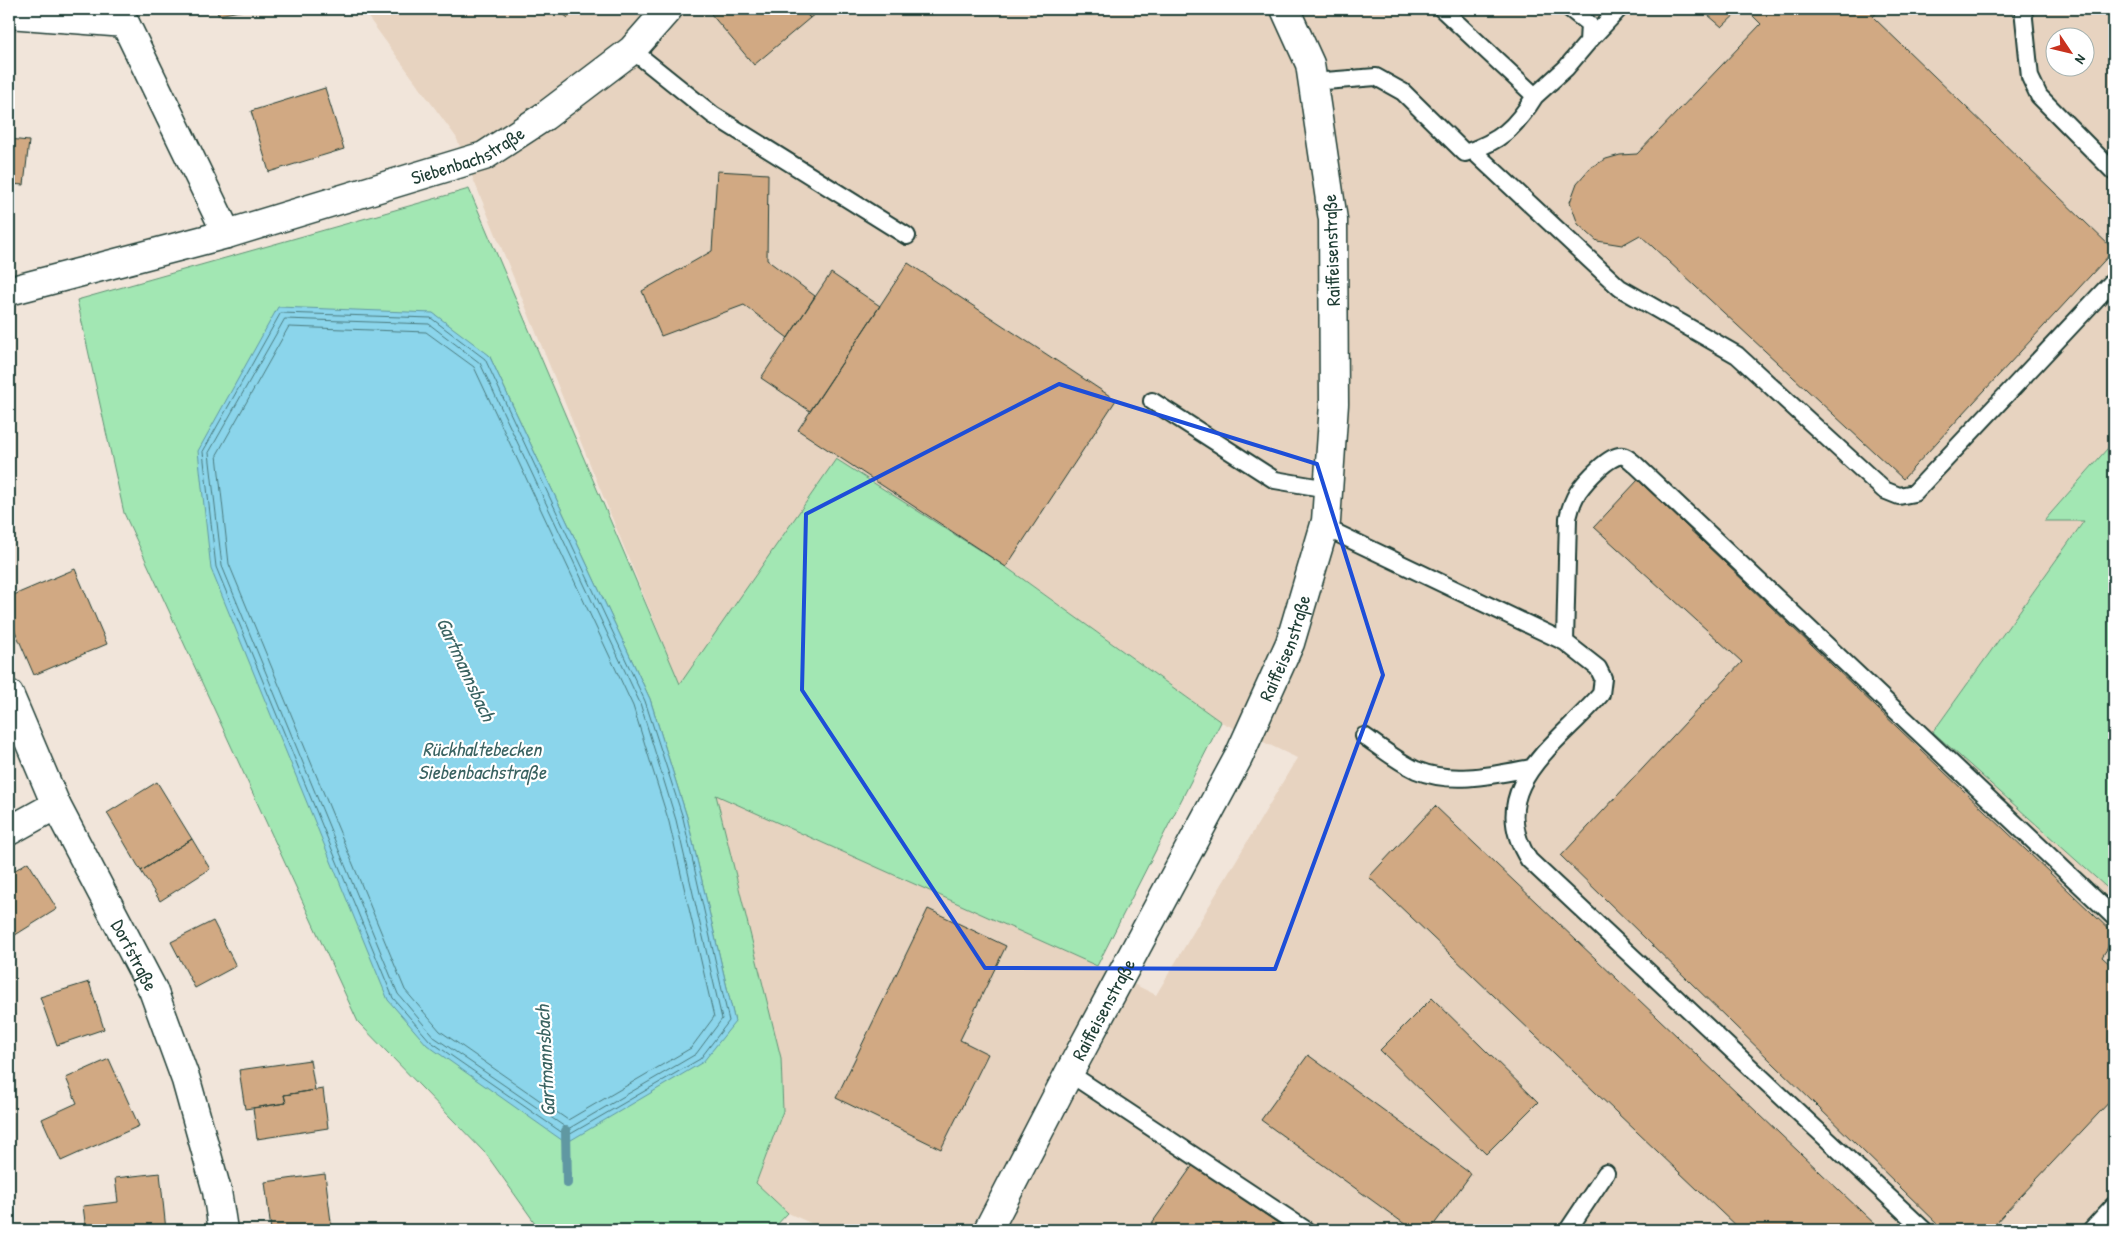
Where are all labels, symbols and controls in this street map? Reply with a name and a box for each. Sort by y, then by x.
north arrow [2046,28,2096,78]
text: N [2071,51,2091,69]
street label: Siebenbachstraße [408,120,530,190]
street label: Raiffeisenstraße [1316,193,1346,306]
street label: Raiffeisenstraße [1252,591,1317,705]
water label: Gartmannsbach [431,613,503,726]
water label: Rückhaltebecken Siebenbachstraße [418,735,547,786]
street label: Dorfstraße [105,915,164,996]
street label: Raiffeisenstraße [1065,953,1141,1065]
water label: Gartmannsbach [528,1003,561,1117]

